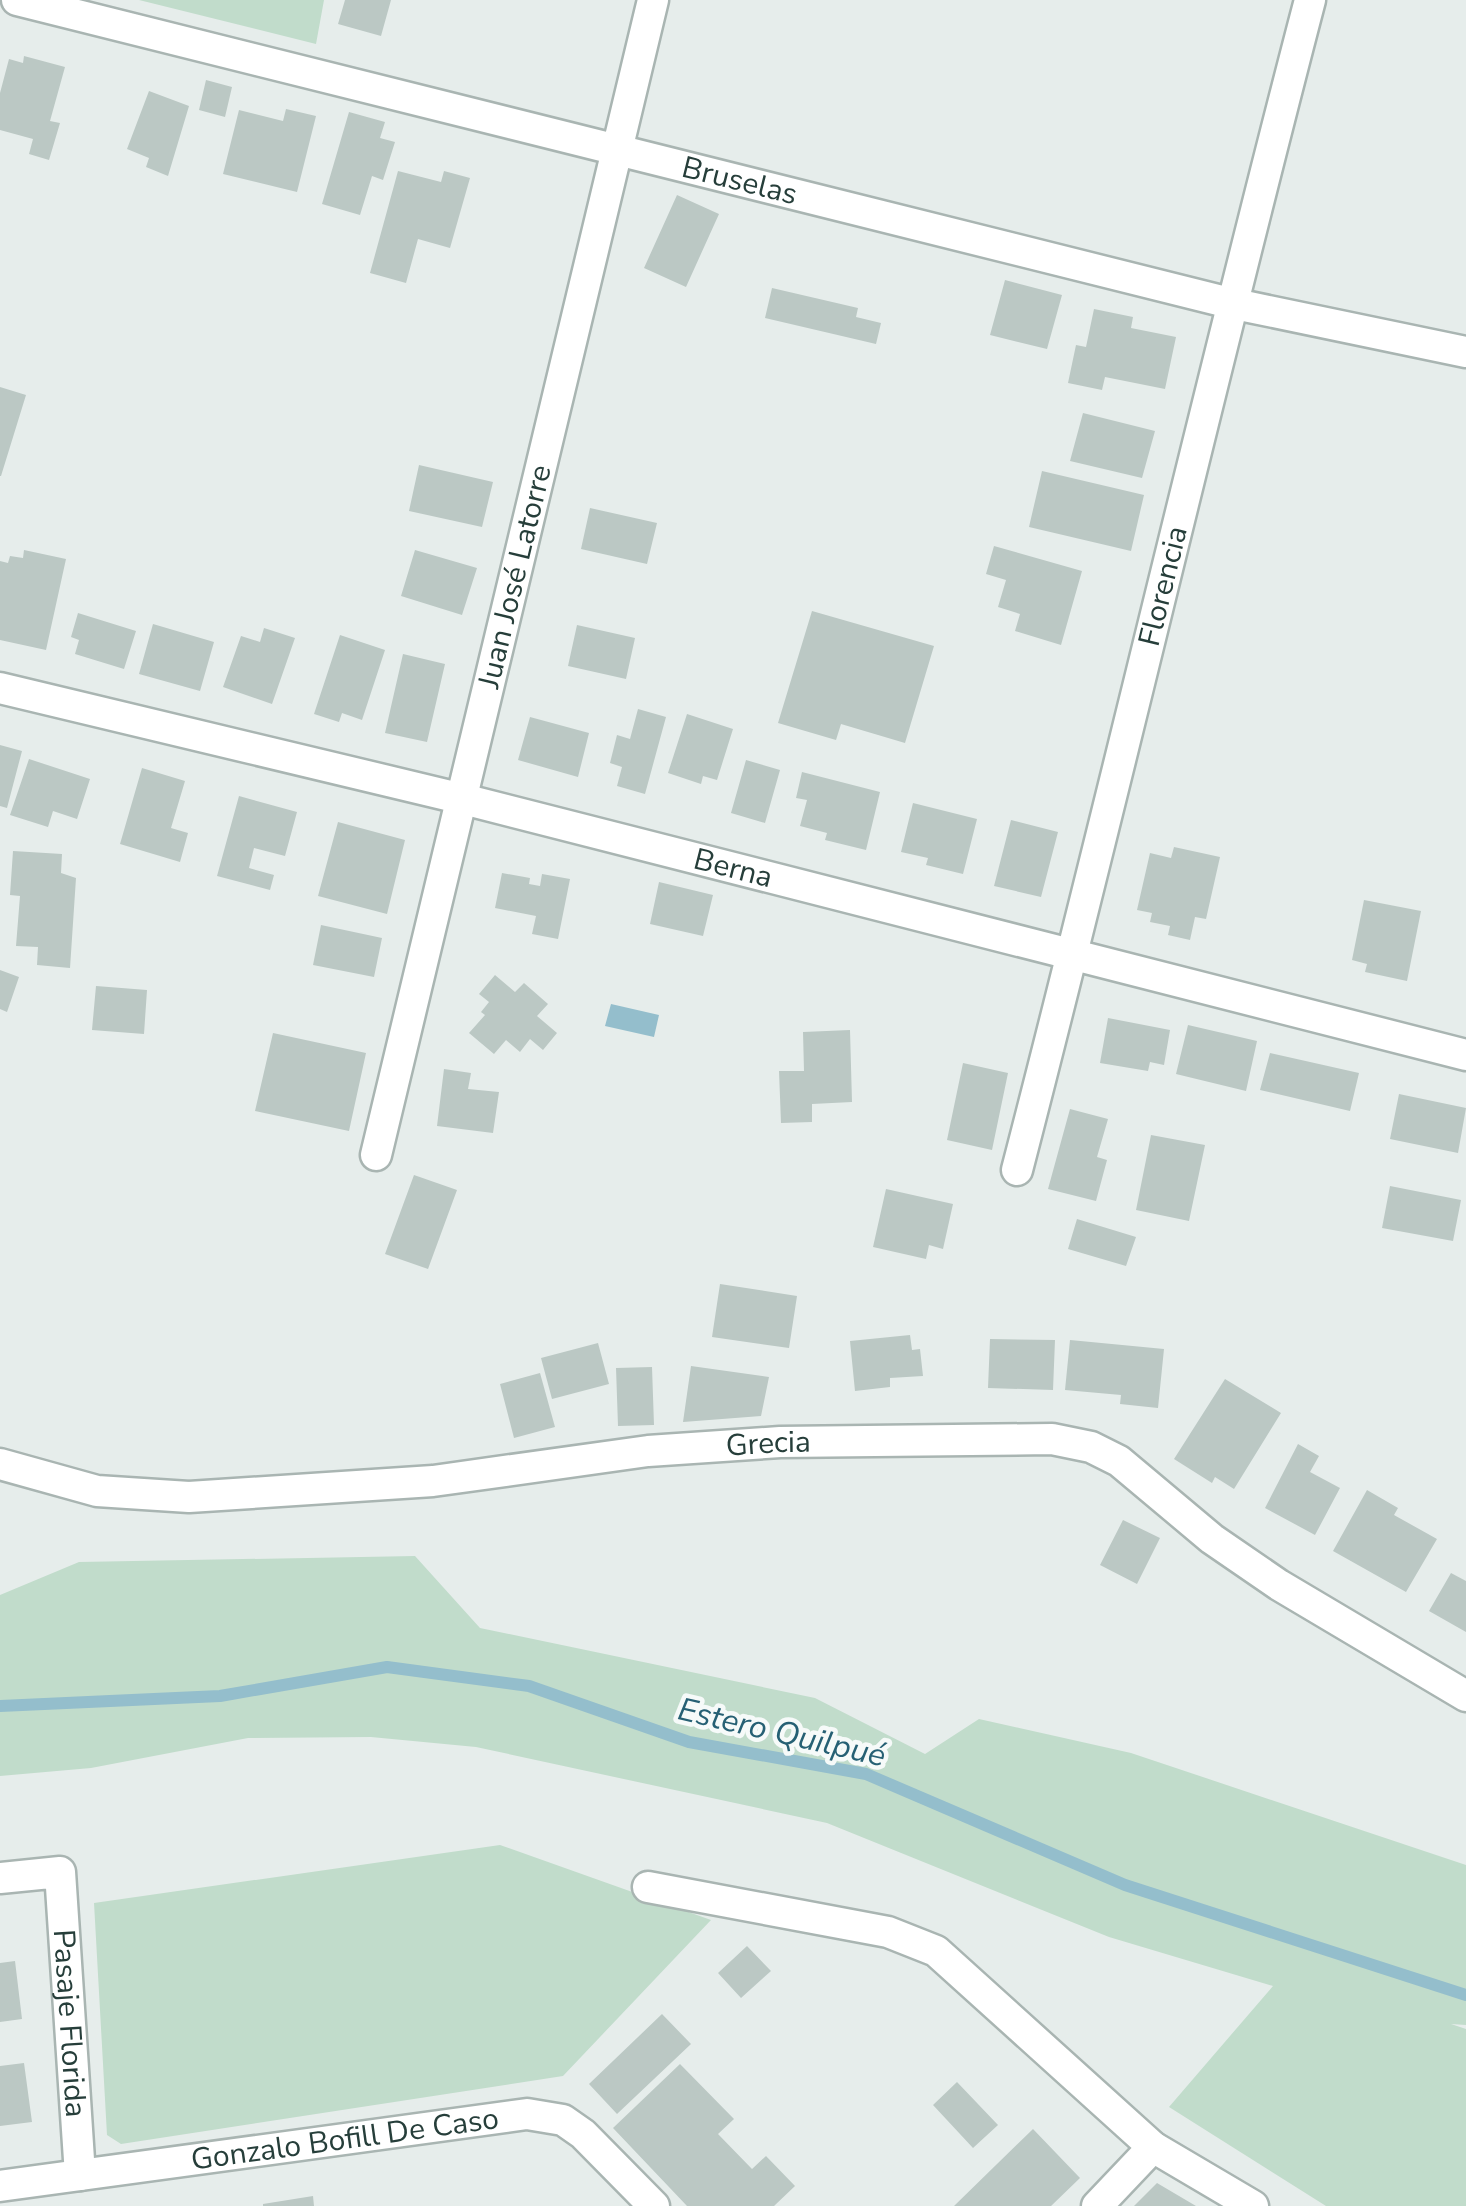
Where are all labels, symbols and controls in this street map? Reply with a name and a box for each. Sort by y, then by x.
street label: Bruselas [678,147,802,215]
street label: Juan José Latorre [468,461,562,693]
street label: Florencia [1129,522,1198,650]
street label: Berna [689,839,777,898]
street label: Grecia [724,1422,811,1467]
water label: Estero Quilpué [674,1688,890,1777]
street label: Pasaje Florida [43,1928,96,2119]
street label: Gonzalo Bofill De Caso [188,2098,501,2181]

